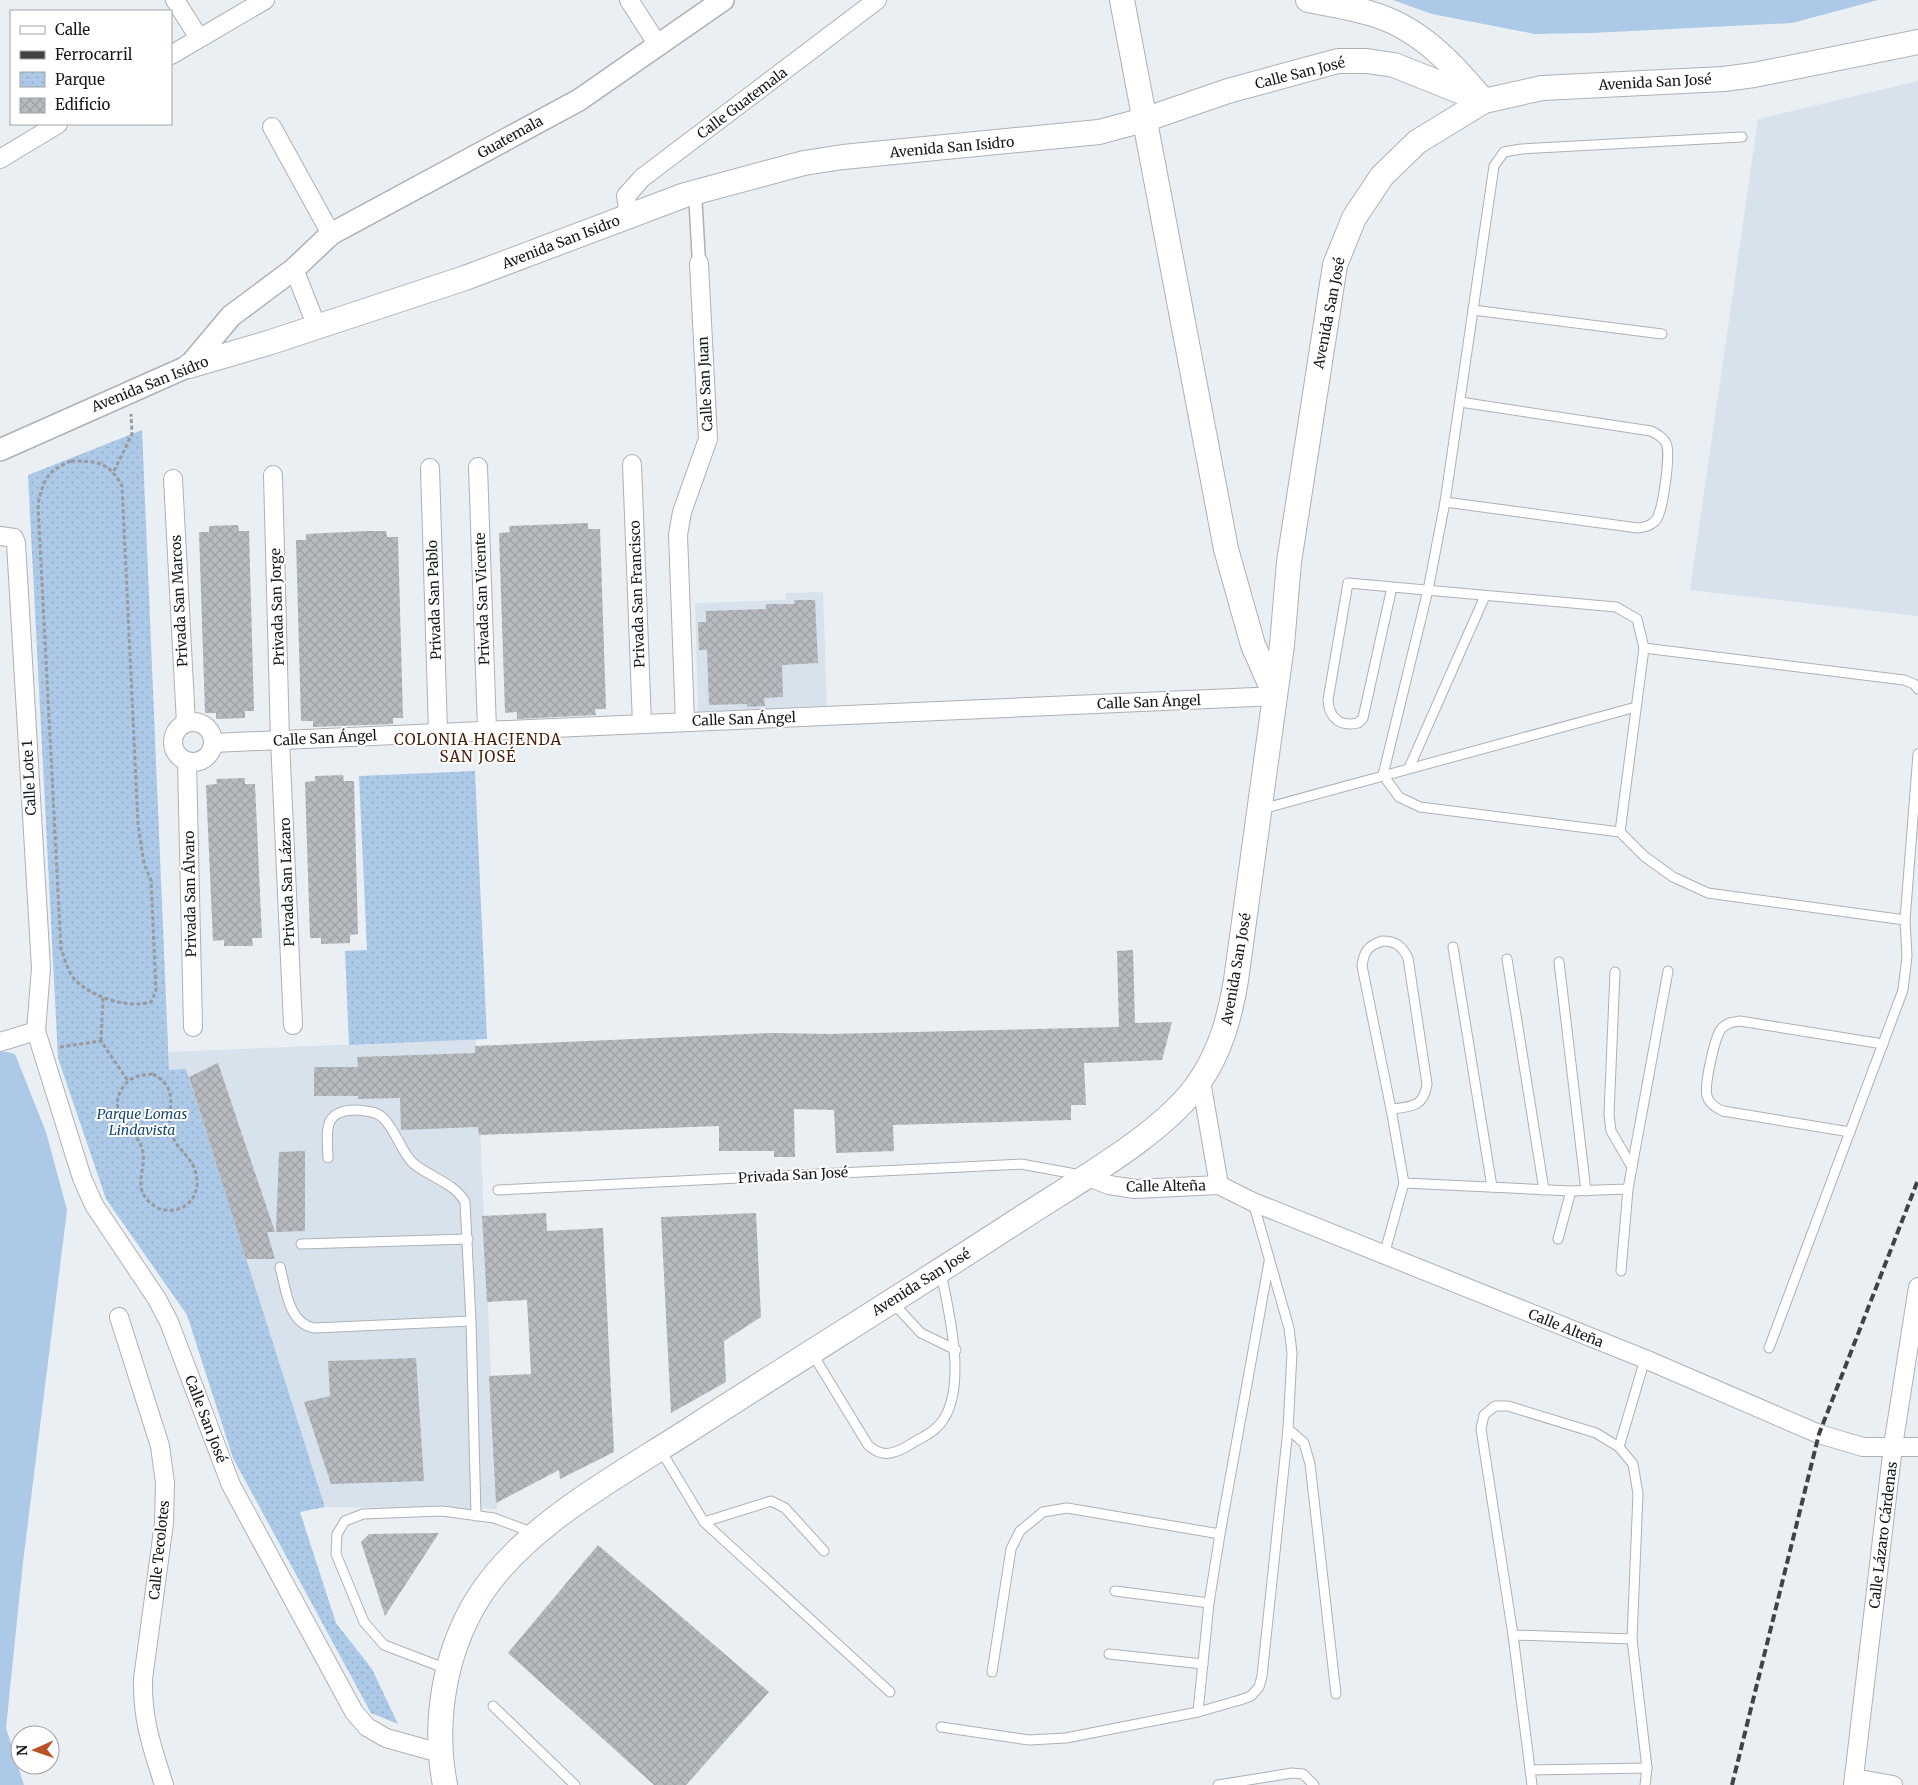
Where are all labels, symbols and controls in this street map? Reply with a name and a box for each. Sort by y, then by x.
legend [10,10,172,125]
text: Calle [55,20,90,39]
text: Ferrocarril [55,45,133,64]
street label: Calle San José [1253,53,1347,93]
street label: Calle Guatemala [693,63,791,143]
text: Parque [55,70,105,89]
street label: Avenida San José [1597,70,1712,94]
text: Edificio [55,95,111,114]
street label: Guatemala [474,111,546,162]
street label: Avenida San Isidro [888,133,1015,161]
street label: Avenida San Isidro [499,211,622,273]
street label: Avenida San José [1309,256,1349,371]
street label: Calle San Juan [694,336,716,432]
street label: Avenida San Isidro [88,352,211,416]
street label: Privada San Francisco [625,520,649,668]
street label: Privada San Vicente [471,532,493,666]
street label: Privada San Marcos [167,534,191,668]
street label: Privada San Pablo [423,540,445,660]
street label: Privada San Jorge [266,548,288,666]
street label: Calle San Ángel [1097,691,1202,713]
street label: Calle San Ángel [692,708,797,730]
street label: Calle San Ángel [273,726,378,750]
district label: COLONIA HACIENDA SAN JOSÉ [394,730,562,766]
street label: Calle Lote 1 [18,740,40,816]
street label: Privada San Lázaro [276,817,298,947]
street label: Privada San Álvaro [180,830,200,958]
street label: Avenida San José [1217,912,1255,1027]
park label: Parque Lomas Lindavista [97,1105,187,1139]
street label: Privada San José [737,1163,849,1187]
street label: Calle Alteña [1126,1176,1206,1196]
street label: Avenida San José [867,1244,974,1320]
street label: Calle Alteña [1526,1305,1607,1351]
street label: Calle San José [181,1373,231,1465]
street label: Calle Lázaro Cárdenas [1865,1460,1901,1609]
street label: Calle Tecolotes [145,1499,173,1601]
north arrow [10,1725,60,1775]
text: N [13,1745,31,1756]

